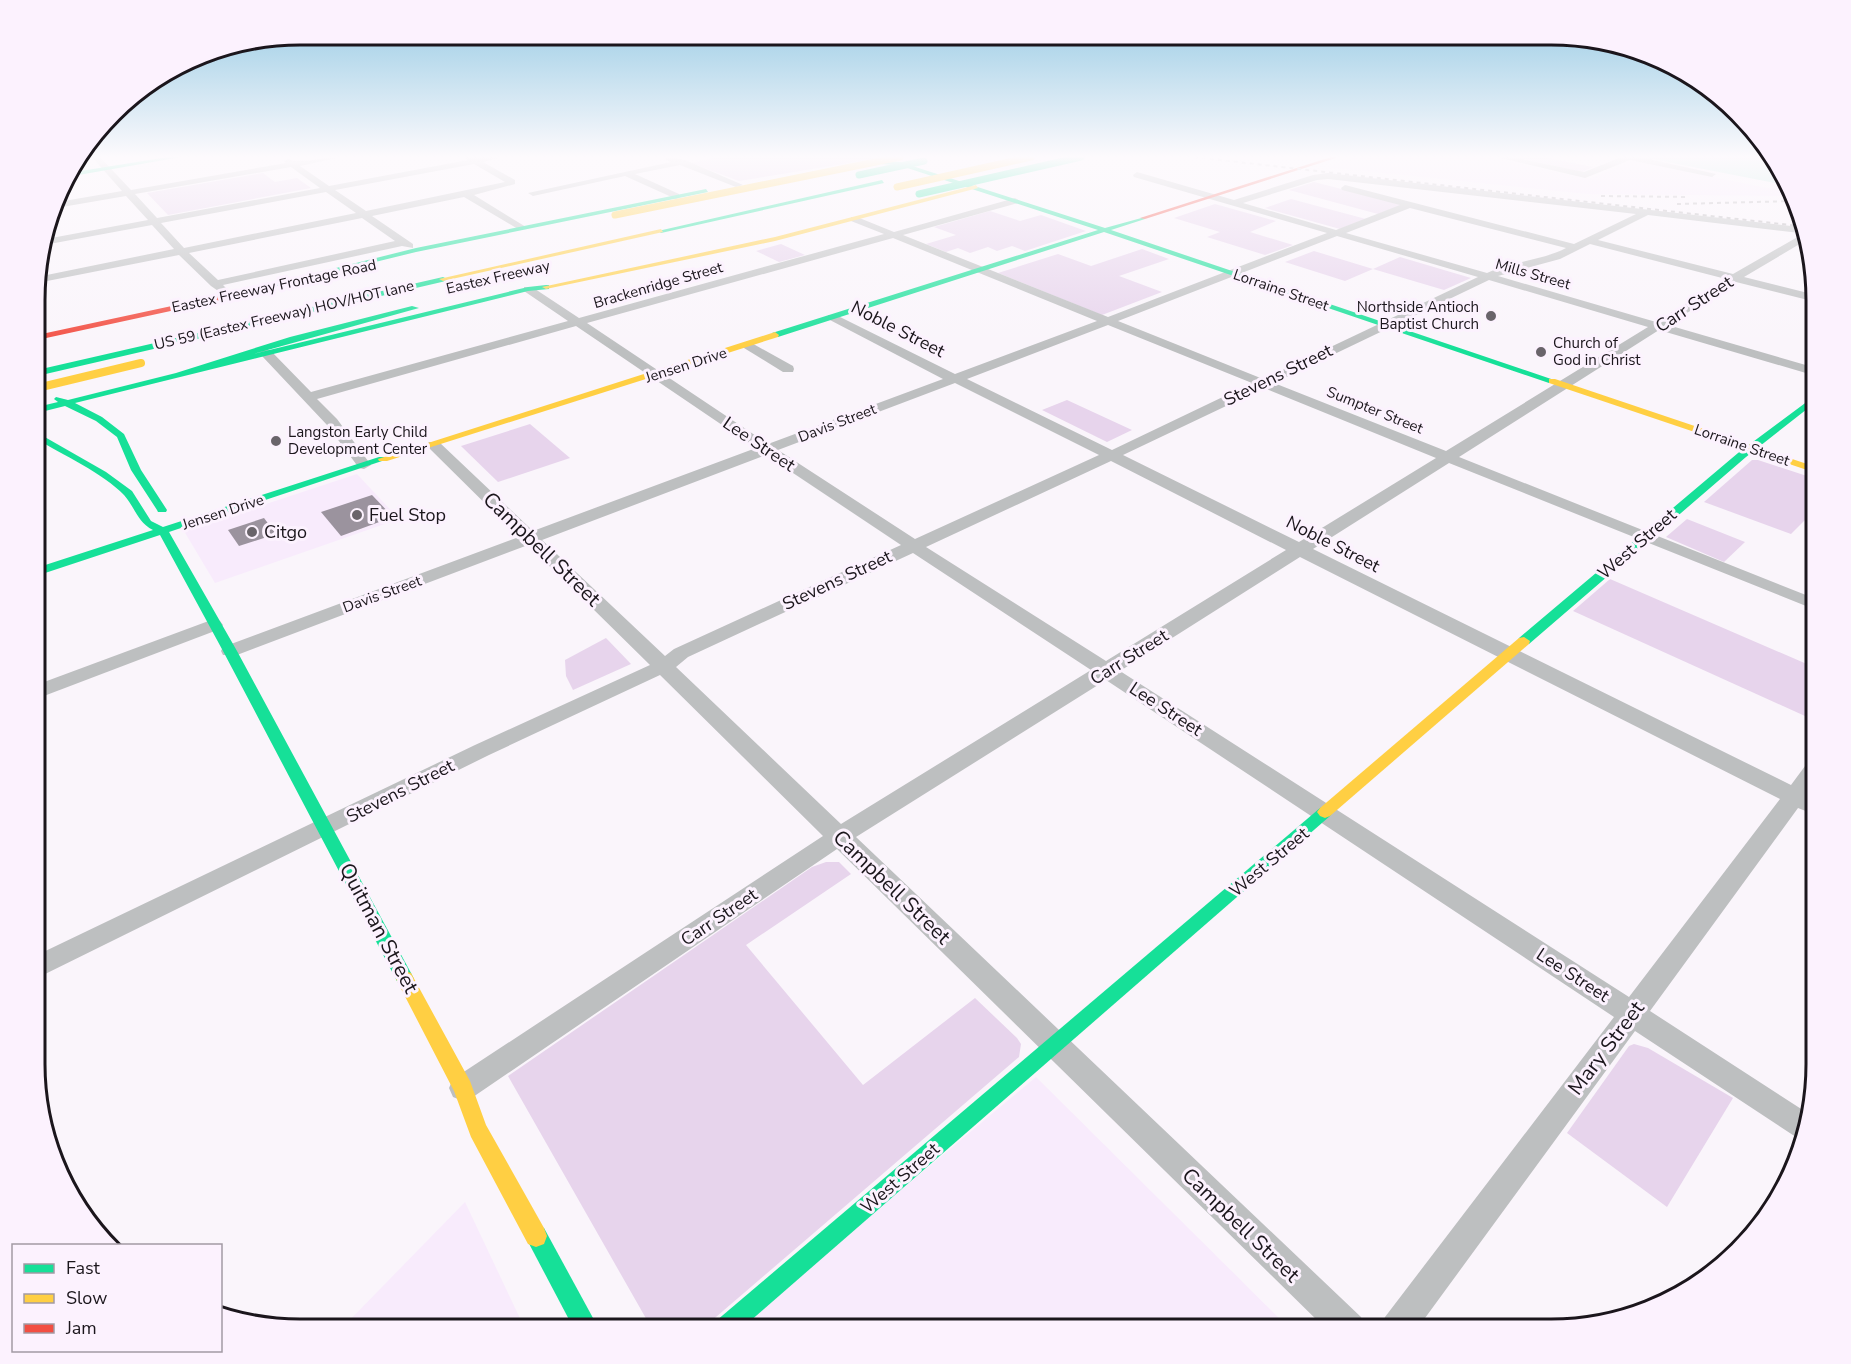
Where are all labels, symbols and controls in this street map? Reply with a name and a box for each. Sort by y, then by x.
street label: Mills Street [1493,254,1574,294]
street label: Eastex Freeway Frontage Road [170,255,378,317]
street label: Eastex Freeway [444,255,552,299]
street label: Brackenridge Street [591,257,726,313]
street label: Lorraine Street [1231,264,1332,316]
street label: Carr Street [1651,270,1738,338]
street label: US 59 (Eastex Freeway) HOV/HOT lane [152,275,416,355]
street label: Noble Street [847,295,950,363]
place label: Northside Antioch Baptist Church [1357,297,1479,334]
marker: Northside Antioch Baptist Church [1484,309,1498,323]
place label: Church of God in Christ [1553,333,1641,370]
street label: Stevens Street [1220,338,1337,412]
street label: Jensen Drive [642,342,729,388]
marker: Church of God in Christ [1534,345,1548,359]
street label: Sumpter Street [1324,382,1427,439]
street label: Davis Street [795,399,880,447]
street label: Lee Street [718,411,801,477]
street label: Lorraine Street [1692,419,1793,471]
place label: Langston Early Child Development Center [288,422,428,459]
marker: Langston Early Child Development Center [269,434,283,448]
street label: Campbell Street [477,486,607,613]
street label: Jensen Drive [179,489,266,535]
place label: Fuel Stop [369,503,446,527]
street label: West Street [1593,503,1682,585]
marker: Fuel Stop [350,508,364,522]
street label: Noble Street [1282,510,1385,578]
place label: Citgo [264,520,307,544]
marker: Citgo [245,525,259,539]
street label: Stevens Street [778,544,896,616]
street label: Davis Street [340,570,425,617]
street label: Carr Street [1085,623,1173,690]
street label: Lee Street [1125,676,1208,742]
street label: Stevens Street [342,753,459,828]
street label: West Street [1224,821,1314,902]
street label: Campbell Street [827,824,957,951]
street label: Quitman Street [333,858,425,999]
street label: Carr Street [676,882,763,952]
street label: Lee Street [1532,942,1615,1008]
street label: Mary Street [1561,995,1651,1101]
street label: West Street [856,1137,945,1219]
street label: Campbell Street [1176,1162,1306,1289]
legend [12,1244,222,1352]
text: Fast [66,1256,101,1280]
text: Slow [66,1286,107,1310]
text: Jam [65,1316,97,1340]

